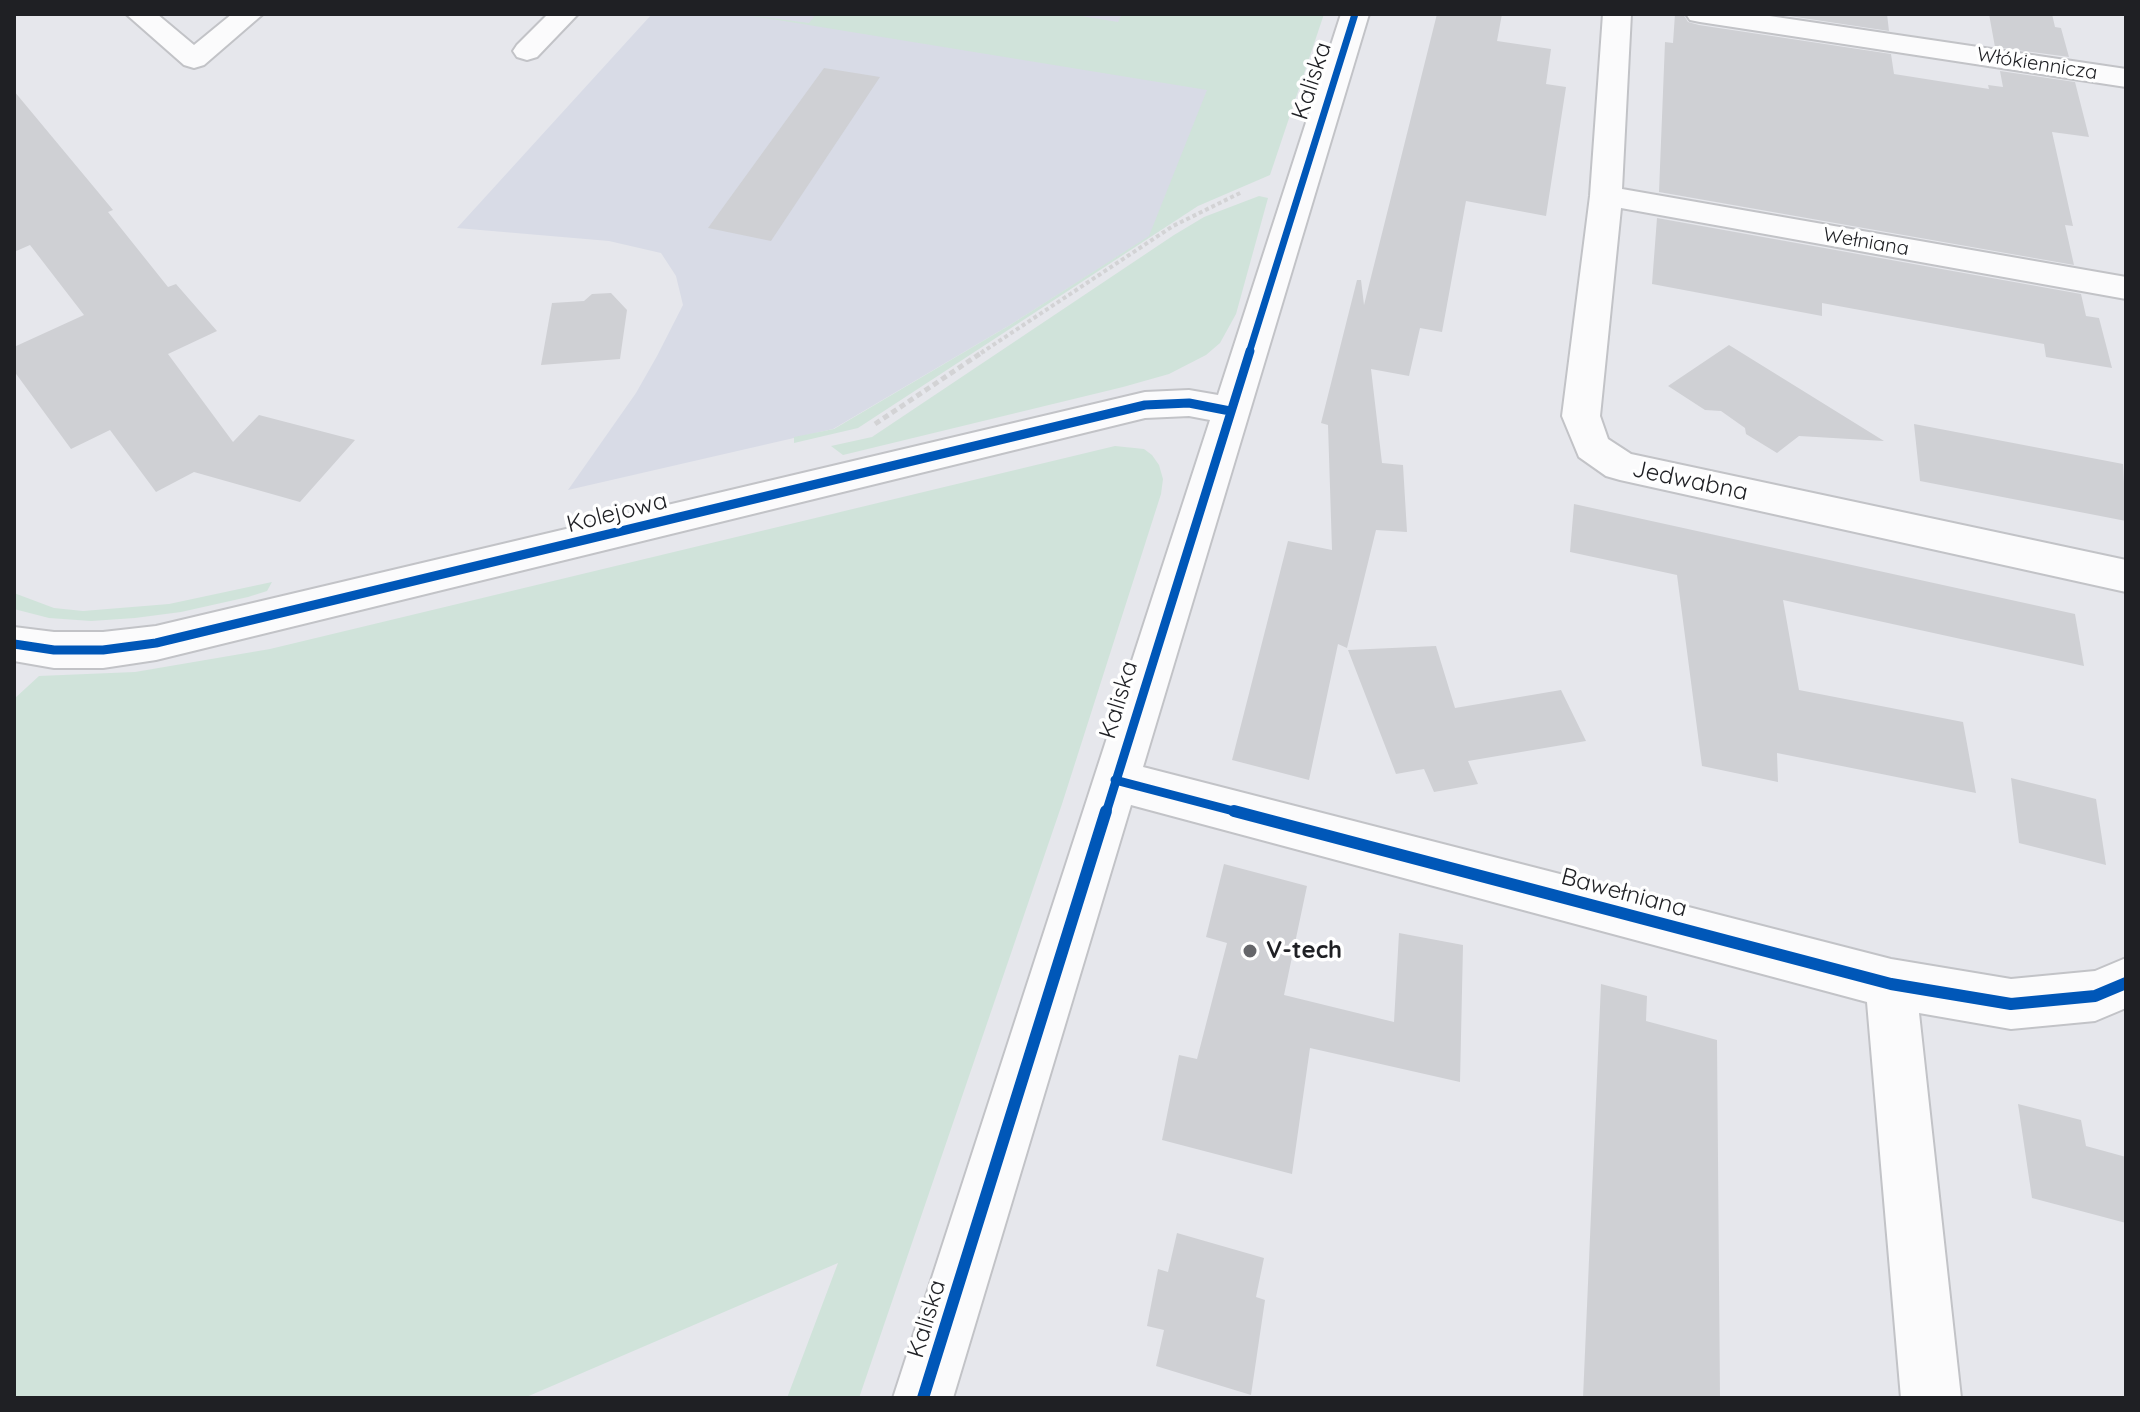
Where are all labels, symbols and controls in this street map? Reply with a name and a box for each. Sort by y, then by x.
street label: Kaliska [1286,39,1338,123]
street label: Włókiennicza [1975,43,2099,85]
street label: Wełniana [1821,223,1911,261]
street label: Jedwabna [1630,455,1750,507]
street label: Kolejowa [564,487,670,539]
street label: Kaliska [1094,658,1144,742]
street label: Bawełniana [1558,862,1690,924]
place label: V-tech [1266,937,1342,965]
marker: V-tech [1241,942,1259,960]
street label: Kaliska [902,1277,952,1361]

